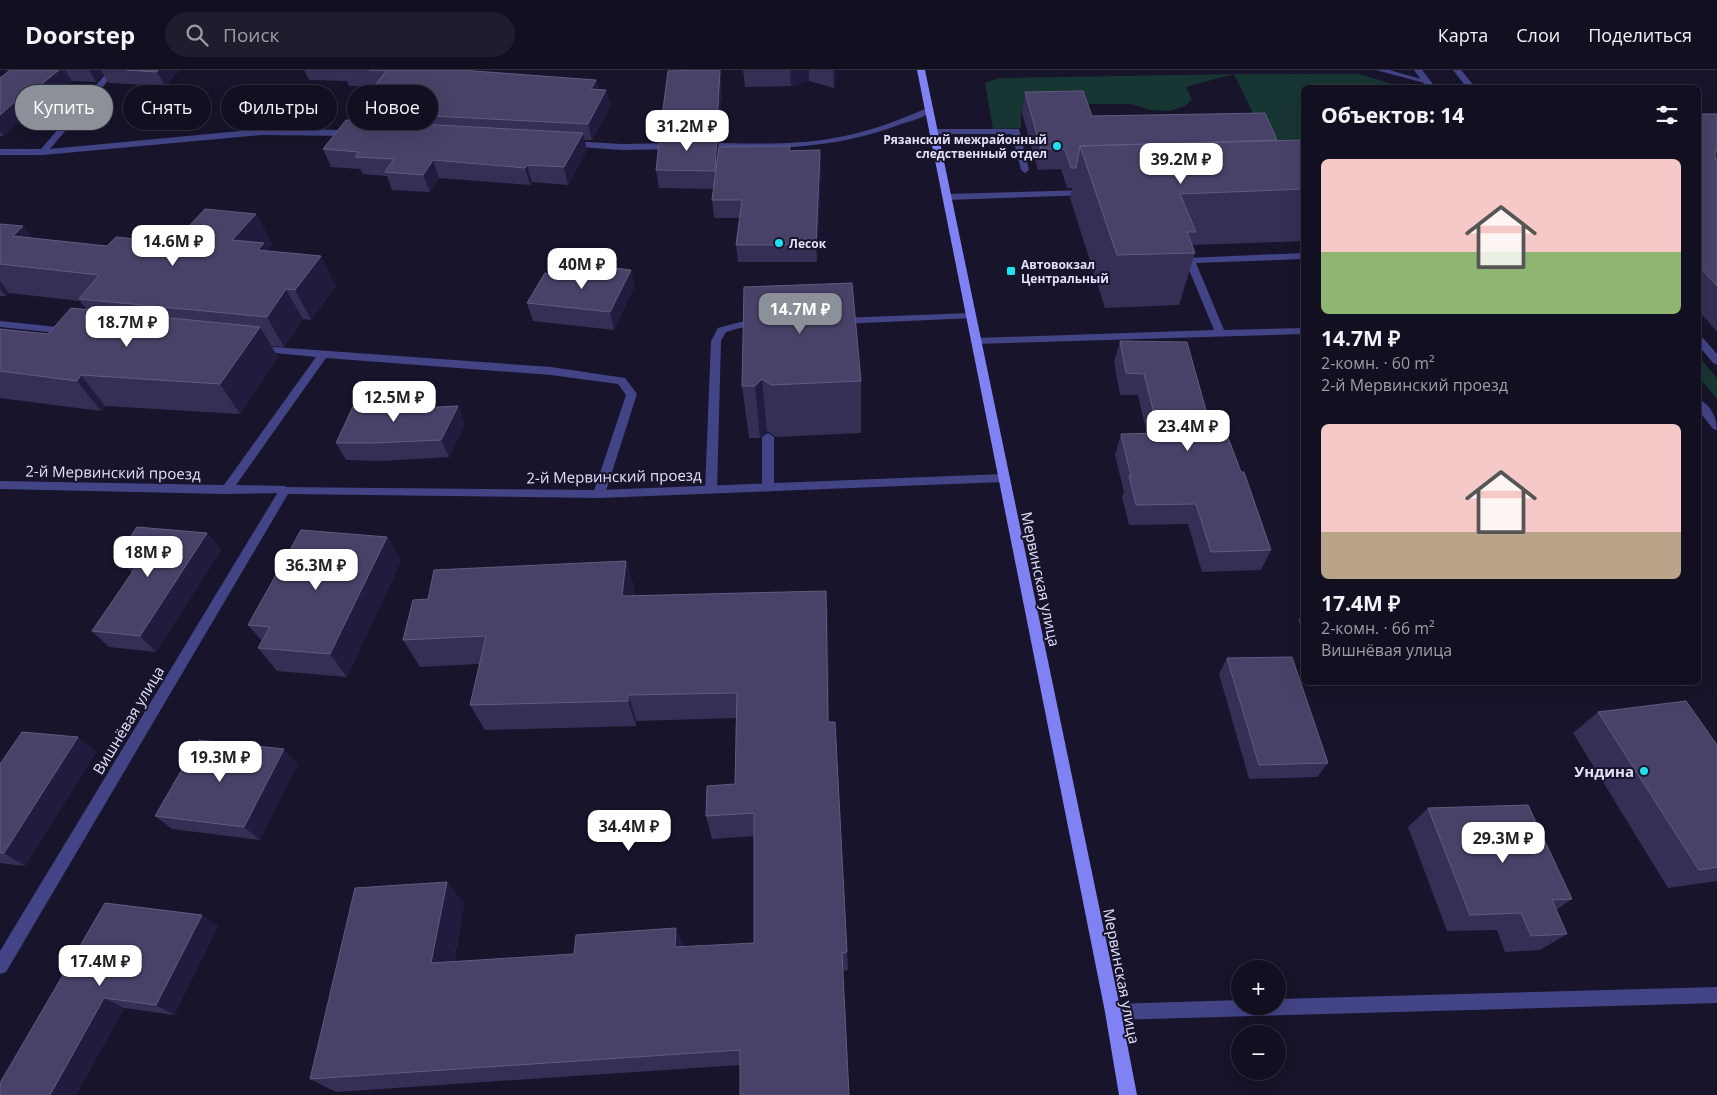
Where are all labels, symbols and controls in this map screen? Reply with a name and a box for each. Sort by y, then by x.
search box [165,12,515,57]
text: Doorstep [25,18,135,51]
icon: search [183,21,211,49]
text: Поиск [223,22,279,48]
text: Карта [1438,23,1488,47]
text: Слои [1516,23,1560,47]
text: Поделиться [1588,23,1692,47]
chip: Купить [15,85,113,130]
chip: Снять [123,85,211,130]
chip: Фильтры [221,85,337,130]
chip: Новое [347,85,438,130]
text: Объектов: 14 [1321,101,1464,129]
icon: filters [1653,101,1681,129]
pin: 31.2M ₽ [641,109,733,152]
text: 31.2M ₽ [657,115,717,137]
place label: Рязанский межрайонный следственный отдел [883,131,1047,162]
marker: Рязанский межрайонный следственный отдел [1051,140,1063,152]
pin: 39.2M ₽ [1135,142,1227,185]
text: 39.2M ₽ [1151,148,1211,170]
icon: home [1456,192,1546,282]
pin: 14.6M ₽ [127,224,219,267]
text: 14.6M ₽ [143,230,203,252]
place label: Лесок [789,235,827,252]
marker: Лесок [773,237,785,249]
pin: 40M ₽ [547,248,617,290]
text: 40M ₽ [559,253,605,275]
place label: Автовокзал Центральный [1021,256,1109,287]
marker: Автовокзал Центральный [1005,265,1017,277]
pin: 14.7M ₽ [754,292,846,335]
text: 14.7M ₽ [770,298,830,320]
pin: 18.7M ₽ [81,306,173,348]
text: 18.7M ₽ [97,311,157,333]
text: 14.7M ₽ [1321,324,1401,352]
text: 2-комн. · 60 m² [1321,352,1435,374]
text: 2-й Мервинский проезд [1321,374,1508,396]
pin: 12.5M ₽ [348,380,440,423]
text: 12.5M ₽ [364,386,424,408]
pin: 23.4M ₽ [1142,410,1234,452]
text: 23.4M ₽ [1158,415,1218,437]
icon: home [1456,457,1546,547]
street label: 2-й Мервинский проезд [25,460,201,484]
street label: 2-й Мервинский проезд [526,464,702,488]
street label: Мервинская улица [1017,510,1065,648]
pin: 18M ₽ [113,536,183,578]
text: 18M ₽ [125,541,171,563]
pin: 36.3M ₽ [270,548,362,591]
text: 36.3M ₽ [286,554,346,576]
text: 17.4M ₽ [1321,589,1401,617]
text: 2-комн. · 66 m² [1321,617,1435,639]
text: Вишнёвая улица [1321,639,1452,661]
street label: Вишнёвая улица [88,662,168,778]
pin: 19.3M ₽ [174,740,266,783]
text: 19.3M ₽ [190,746,250,768]
place label: Ундина [1574,761,1634,781]
marker: Ундина [1638,765,1650,777]
pin: 34.4M ₽ [583,810,675,852]
text: 34.4M ₽ [599,815,659,837]
pin: 29.3M ₽ [1457,822,1549,864]
text: 29.3M ₽ [1473,827,1533,849]
street label: Мервинская улица [1099,907,1145,1045]
pin: 17.4M ₽ [54,944,146,987]
text: 17.4M ₽ [70,950,130,972]
map controls [1231,960,1286,1080]
button: + [1231,960,1286,1015]
button: − [1231,1025,1286,1080]

